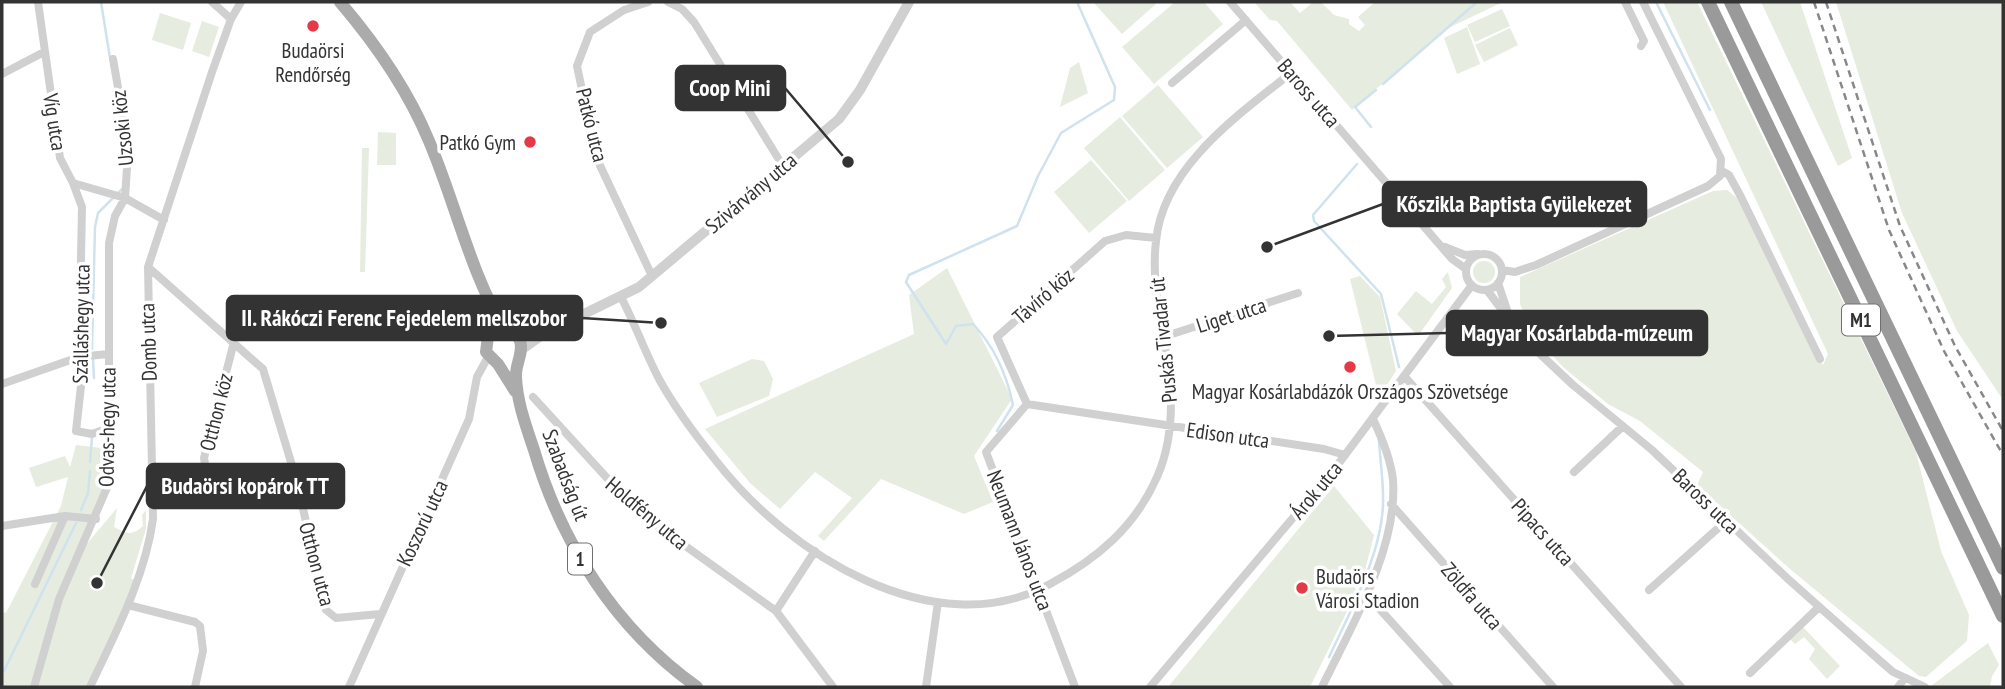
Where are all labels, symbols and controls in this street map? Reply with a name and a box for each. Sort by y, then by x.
marker: Budaörsi Rendőrség [305,18,321,34]
place label: Budaörsi Rendőrség [275,37,351,88]
street label: Baross utca [1272,53,1346,133]
callout: Coop Mini [676,66,785,110]
text: Coop Mini [689,73,771,102]
street label: Patkó utca [570,85,614,165]
street label: Uzsoki köz [105,89,139,167]
street label: Víg utca [37,90,73,153]
place label: Patkó Gym [440,129,516,156]
marker: Patkó Gym [522,134,538,150]
street label: Szivárvány utca [700,147,802,239]
callout: Kőszikla Baptista Gyülekezet [1383,182,1646,226]
text: Kőszikla Baptista Gyülekezet [1397,189,1632,218]
street label: Távíró köz [1007,262,1079,330]
street label: Szálláshegy utca [66,264,96,384]
street label: Puskás Tivadar út [1143,276,1183,404]
street label: Liget utca [1193,291,1269,339]
callout: II. Rákóczi Ferenc Fejedelem mellszobor [227,296,582,340]
street label: Domb utca [133,303,163,381]
text: II. Rákóczi Ferenc Fejedelem mellszobor [241,303,567,332]
road number: M1 [1842,304,1880,336]
callout: Magyar Kosárlabda-múzeum [1447,311,1707,355]
text: Magyar Kosárlabda-múzeum [1461,318,1693,347]
marker: Magyar Kosárlabdázók Országos Szövetsége [1342,359,1358,375]
street label: Odvas-hegy utca [92,367,122,487]
street label: Otthon köz [193,370,239,454]
place label: Magyar Kosárlabdázók Országos Szövetsége [1192,378,1508,405]
street label: Edison utca [1185,416,1271,454]
street label: Szabadság út [536,426,596,525]
street label: Árok utca [1284,455,1348,525]
street label: Baross utca [1667,463,1745,539]
callout: Budaörsi kopárok TT [147,464,344,508]
street label: Neumann János utca [981,466,1059,614]
text: Budaörsi kopárok TT [161,471,329,500]
street label: Holdfény utca [600,471,694,555]
street label: Koszorú utca [390,476,454,570]
street label: Pipacs utca [1506,493,1580,571]
street label: Otthon utca [293,519,341,609]
road number: 1 [568,544,592,574]
street label: Zöldfa utca [1435,557,1509,635]
place label: Budaörs Városi Stadion [1315,563,1419,614]
marker: Budaörs Városi Stadion [1294,580,1310,596]

